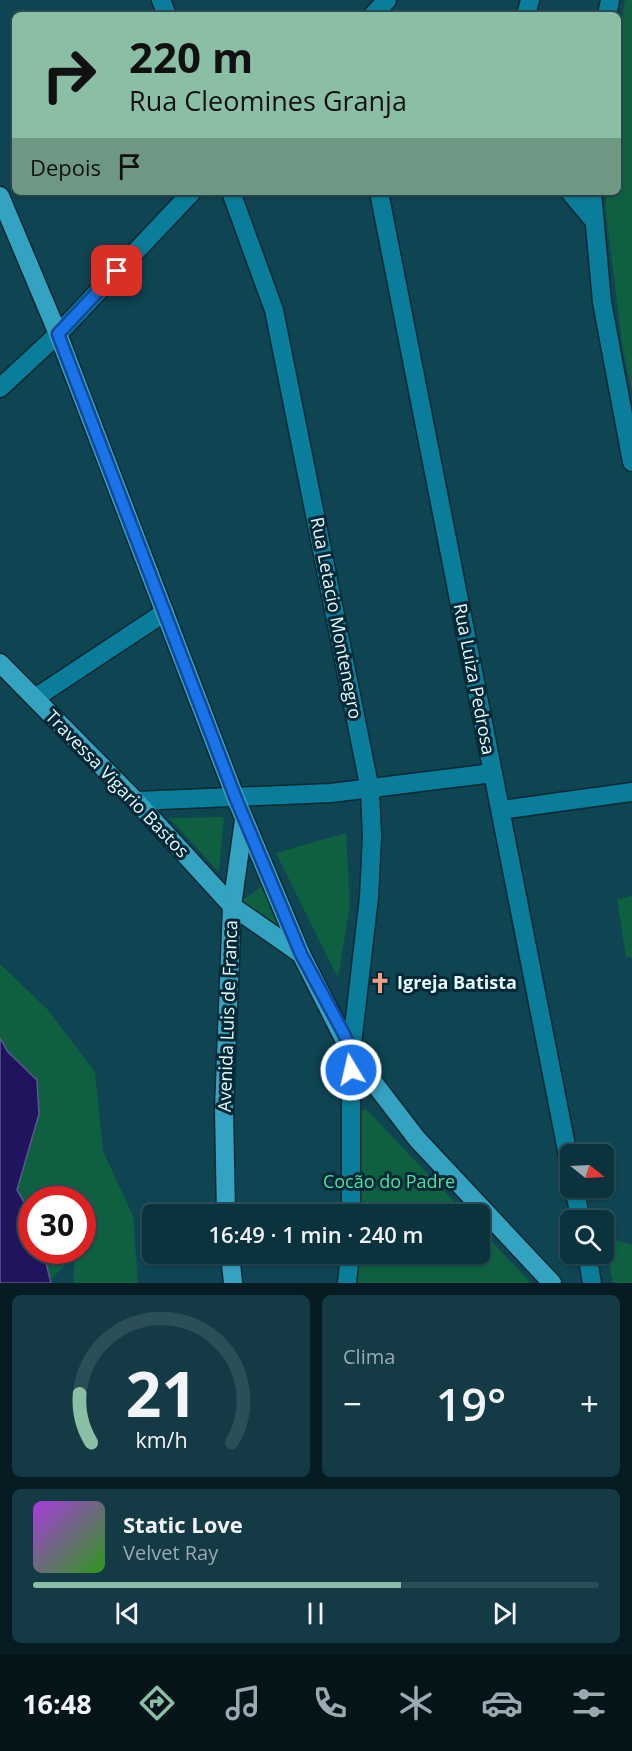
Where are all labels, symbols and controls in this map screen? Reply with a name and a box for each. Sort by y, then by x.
text: 220 m [129,28,253,85]
icon: right [30,36,108,114]
text: Rua Cleomines Granja [129,82,407,119]
icon: arrive [113,150,146,183]
text: Depois [30,152,101,182]
pin [91,245,142,296]
icon: arrive [100,254,133,287]
street label: Rua Letacio Montenegro [306,515,368,721]
street label: Rua Luiza Pedrosa [449,601,501,757]
street label: Travessa Vigario Bastos [41,704,195,862]
street label: Avenida Luis de Franca [212,920,242,1112]
place label: Igreja Batista [397,970,517,994]
church icon: Igreja Batista [368,971,392,995]
position arrow [319,1038,383,1102]
north arrow [560,1144,614,1198]
map controls [560,1144,614,1264]
park label: Cocão do Padre [323,1169,455,1193]
speed limit sign: 30 [18,1186,96,1264]
button: search [560,1210,614,1264]
text: 16:49 · 1 min · 240 m [208,1219,424,1249]
text: Clima [343,1343,395,1370]
text: 21 [125,1350,197,1435]
text: 19° [436,1373,506,1434]
text: − [343,1381,362,1426]
text: + [580,1381,599,1426]
text: km/h [135,1425,187,1454]
text: Static Love [123,1509,243,1539]
text: Velvet Ray [123,1539,218,1566]
icon: previous [111,1597,144,1630]
icon: pause [299,1597,332,1630]
icon: next [488,1597,521,1630]
icon: directions [136,1682,178,1724]
icon: music [222,1682,264,1724]
icon: phone [309,1682,351,1724]
icon: climate [395,1682,437,1724]
icon: car [481,1682,523,1724]
icon: filters [568,1682,610,1724]
text: 16:48 [22,1685,92,1722]

